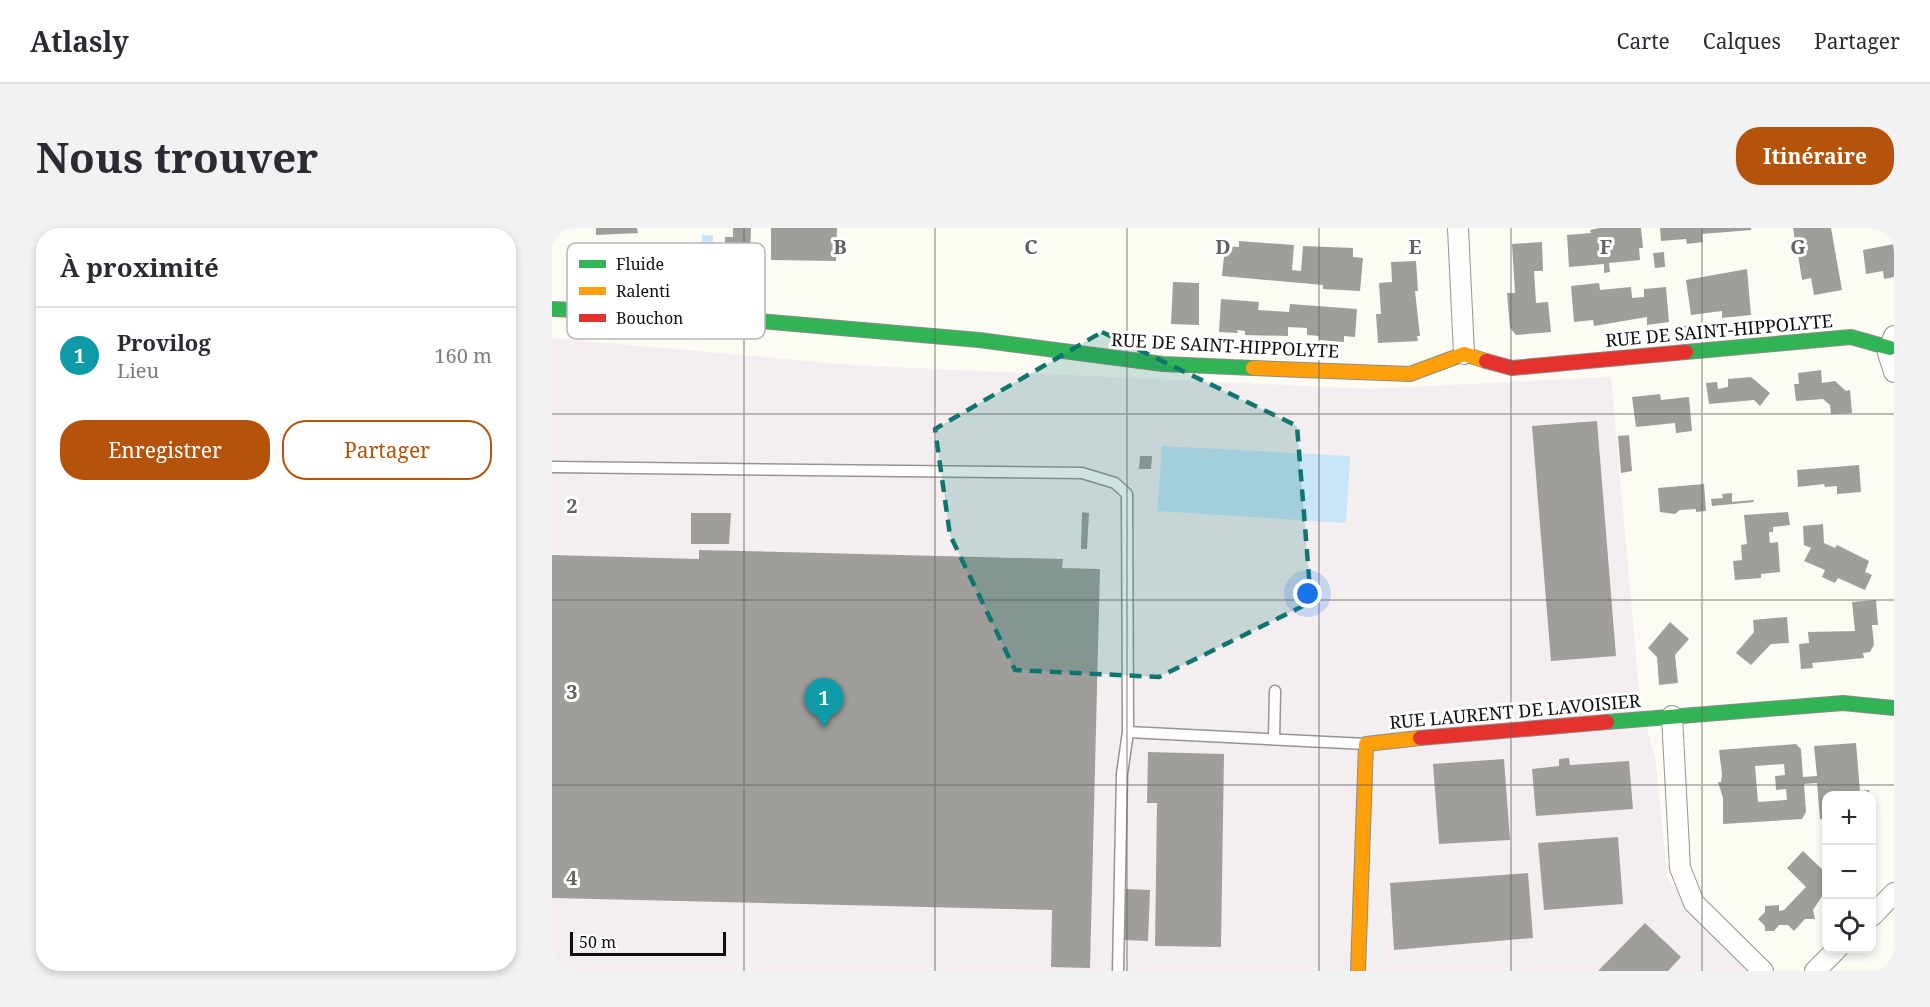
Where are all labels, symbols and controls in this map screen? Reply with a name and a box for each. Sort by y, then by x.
text: Atlasly [30,22,129,60]
text: Carte [1617,27,1670,55]
text: Calques [1703,27,1781,55]
text: Partager [1814,27,1900,55]
button: Itinéraire [1736,127,1894,185]
text: Nous trouver [36,128,318,185]
text: B [833,233,847,260]
text: C [1024,233,1038,260]
text: D [1215,233,1231,260]
text: E [1408,233,1422,260]
text: F [1600,233,1612,260]
text: G [1790,233,1806,260]
legend [567,243,765,339]
text: À proximité [60,249,219,285]
text: Fluide [616,253,664,275]
text: Ralenti [616,280,670,302]
text: Bouchon [616,307,683,329]
street label: RUE DE SAINT-HIPPOLYTE [1604,308,1834,352]
text: Provilog [117,327,211,357]
street label: RUE DE SAINT-HIPPOLYTE [1111,327,1340,363]
text: 1 [74,342,85,369]
text: 160 m [434,342,492,369]
text: Lieu [117,357,159,384]
button: Enregistrer [60,420,270,480]
button: Partager [282,420,492,480]
text: 2 [566,492,578,519]
your location [1293,579,1322,608]
text: 3 [566,678,578,705]
pin: 1 [804,678,844,728]
street label: RUE LAURENT DE LAVOISIER [1388,688,1642,734]
map controls [1822,791,1876,953]
button: + [1822,791,1876,845]
button: − [1822,845,1876,899]
text: 4 [566,864,578,891]
button: locate [1822,899,1876,953]
scale bar [570,929,726,956]
text: 50 m [579,931,616,953]

